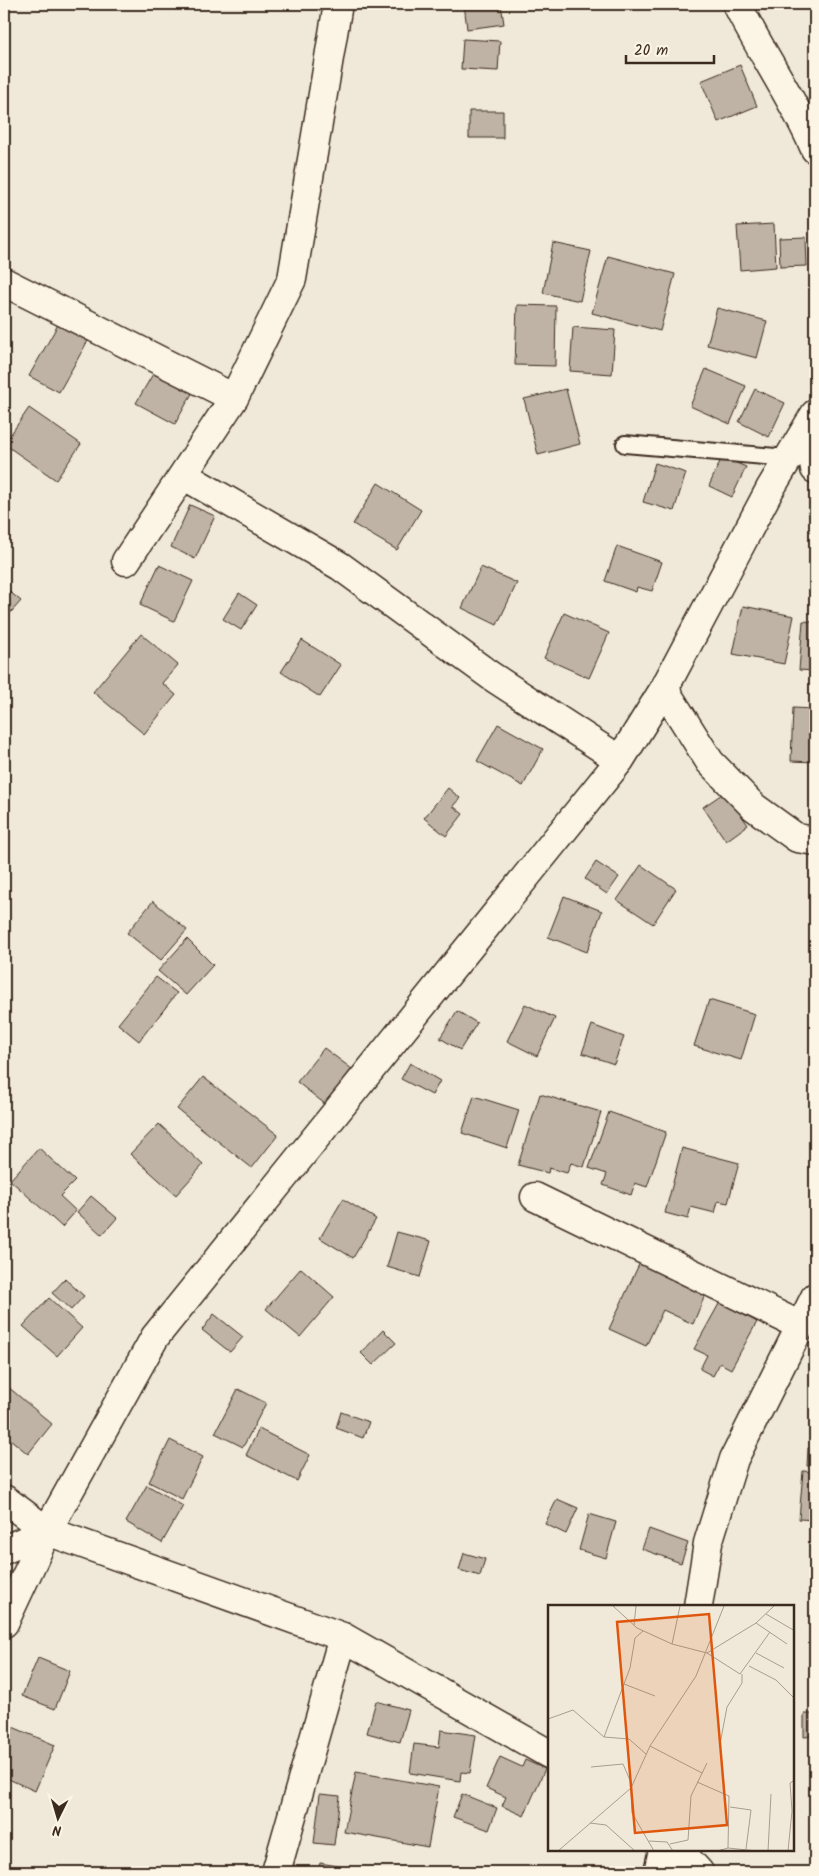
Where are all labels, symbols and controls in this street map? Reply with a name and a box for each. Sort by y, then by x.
scale bar [626,32,714,64]
text: 20 m [634,39,668,63]
inset map [548,1605,794,1851]
north arrow [32,1794,82,1844]
text: N [51,1819,62,1841]

